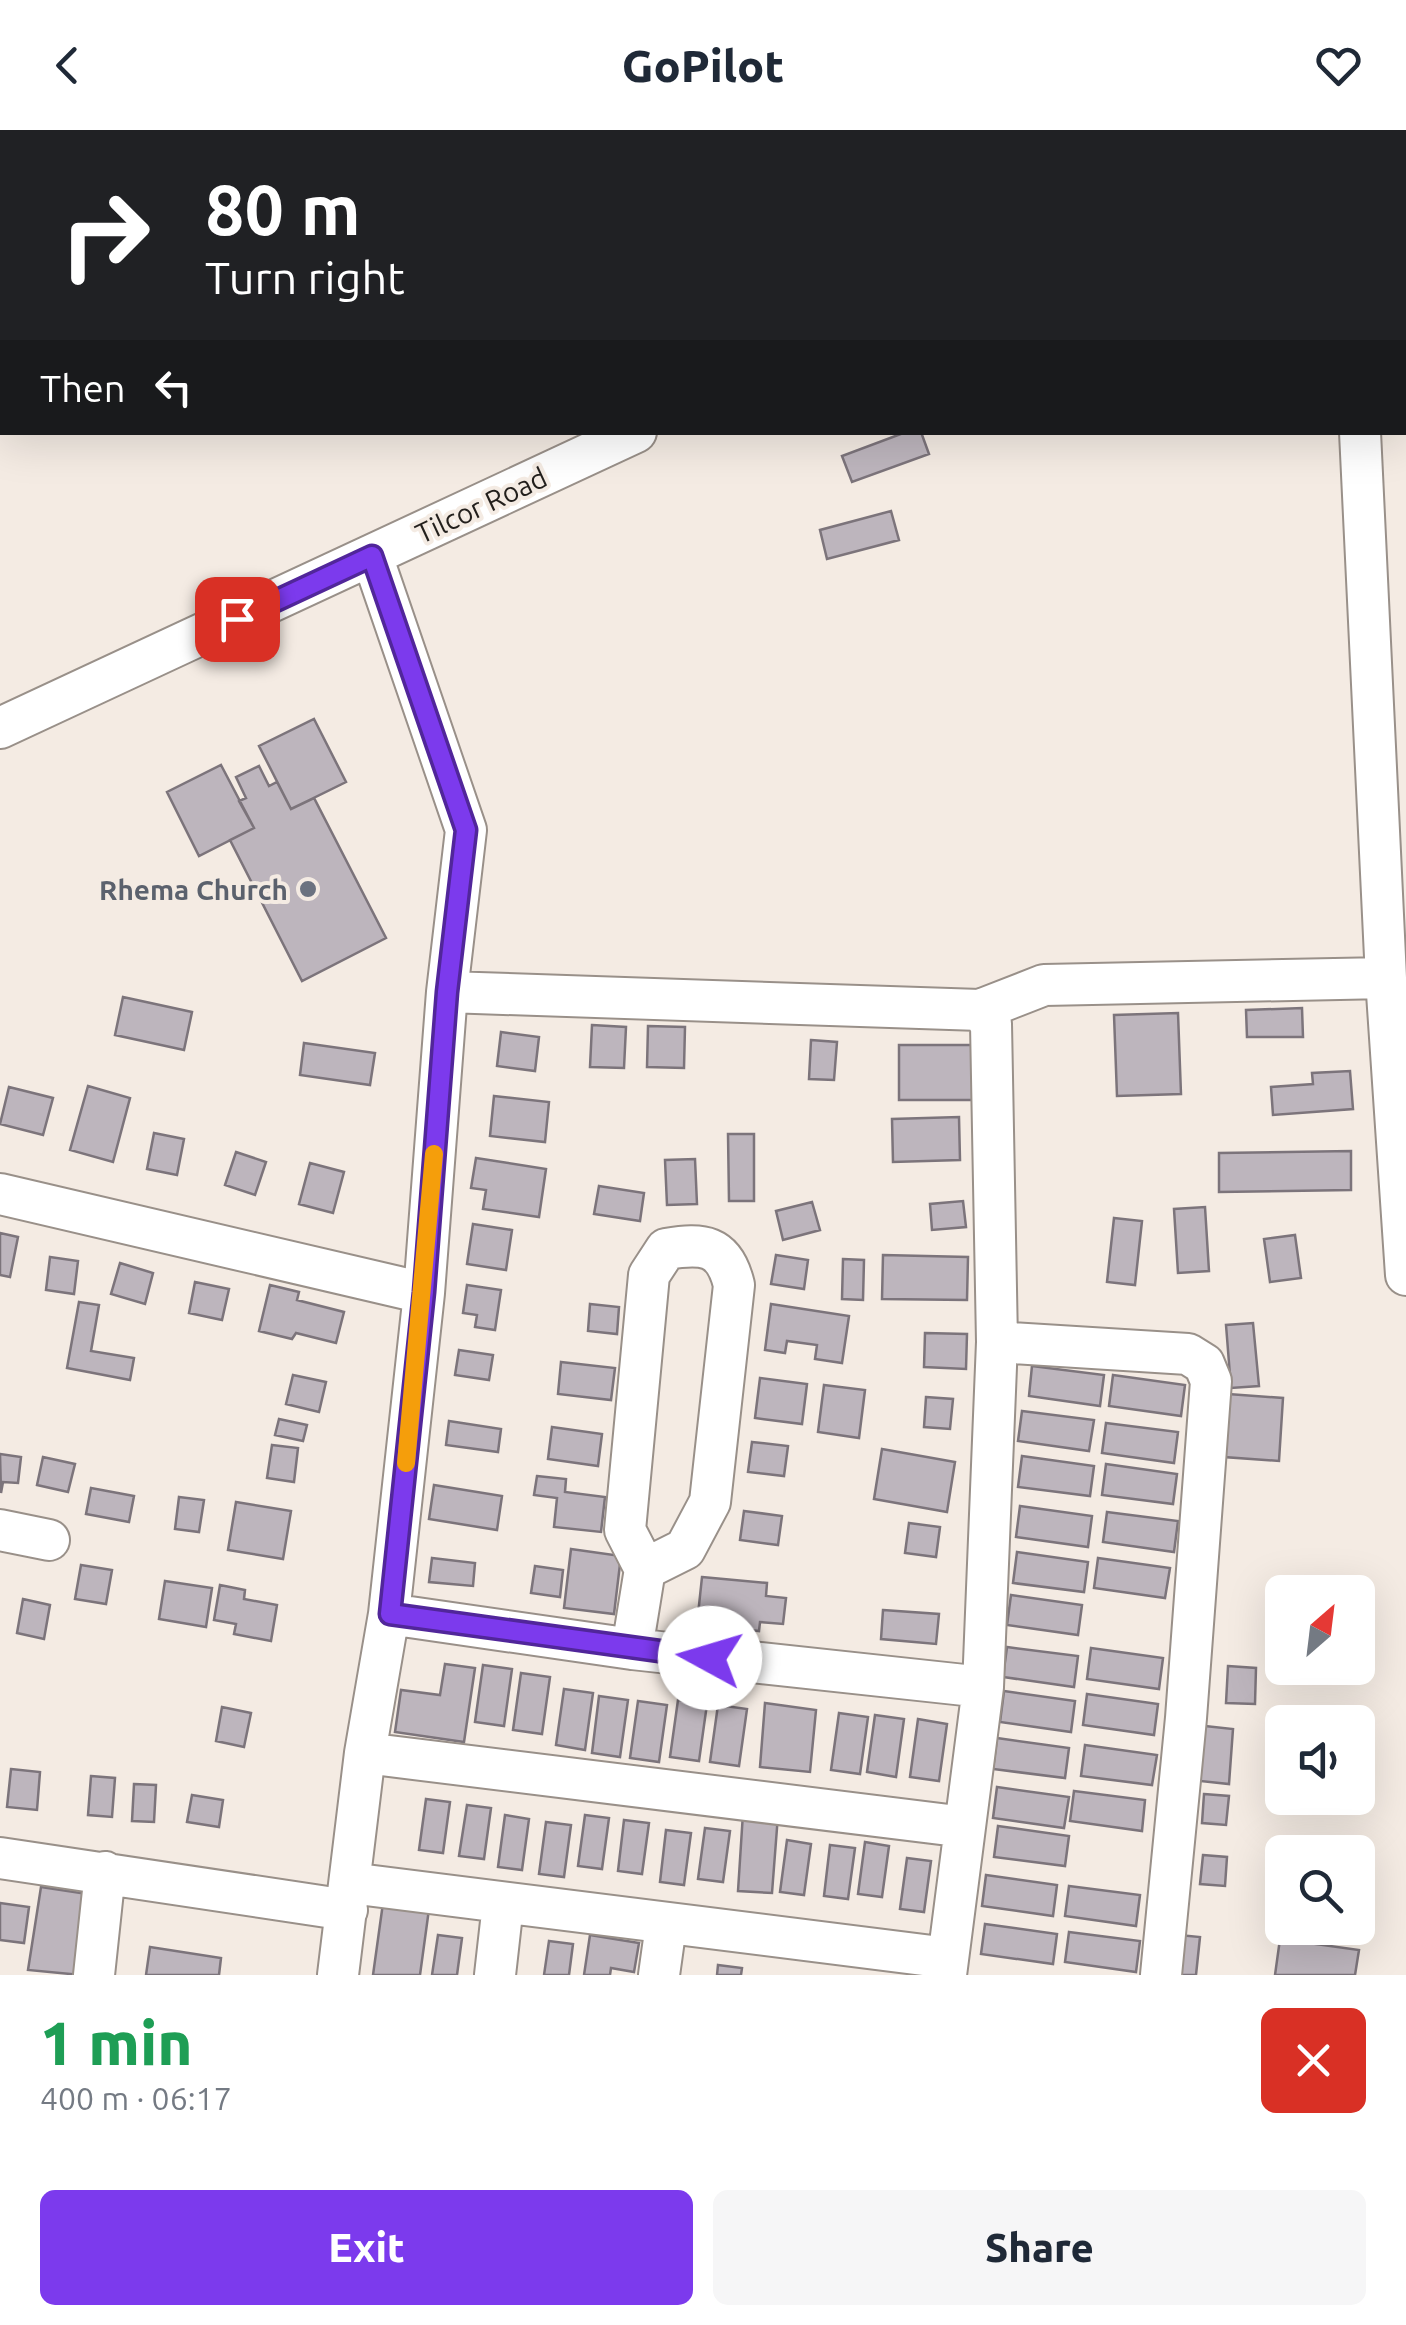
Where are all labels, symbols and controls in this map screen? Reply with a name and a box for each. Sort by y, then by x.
icon: back [40,38,95,93]
icon: heart [1311,38,1366,93]
text: GoPilot [622,40,784,91]
icon: right [40,170,170,300]
text: 80 m [205,170,361,248]
text: Turn right [205,252,405,303]
icon: left [146,360,201,415]
text: Then [40,367,126,409]
street label: Tilcor Road [410,461,552,549]
pin [195,577,280,662]
icon: arrive [210,592,265,647]
place label: Rhema Church [99,874,288,905]
marker: Rhema Church [297,878,319,900]
north arrow [1265,1575,1375,1685]
map controls [1265,1575,1375,1945]
position arrow [658,1606,762,1710]
button: sound [1265,1705,1375,1815]
button: search [1265,1835,1375,1945]
button: close [1261,2008,1366,2113]
text: 1 min [40,2009,193,2076]
text: 400 m · 06:17 [40,2080,232,2116]
button: Exit [40,2190,693,2305]
button: Share [713,2190,1366,2305]

